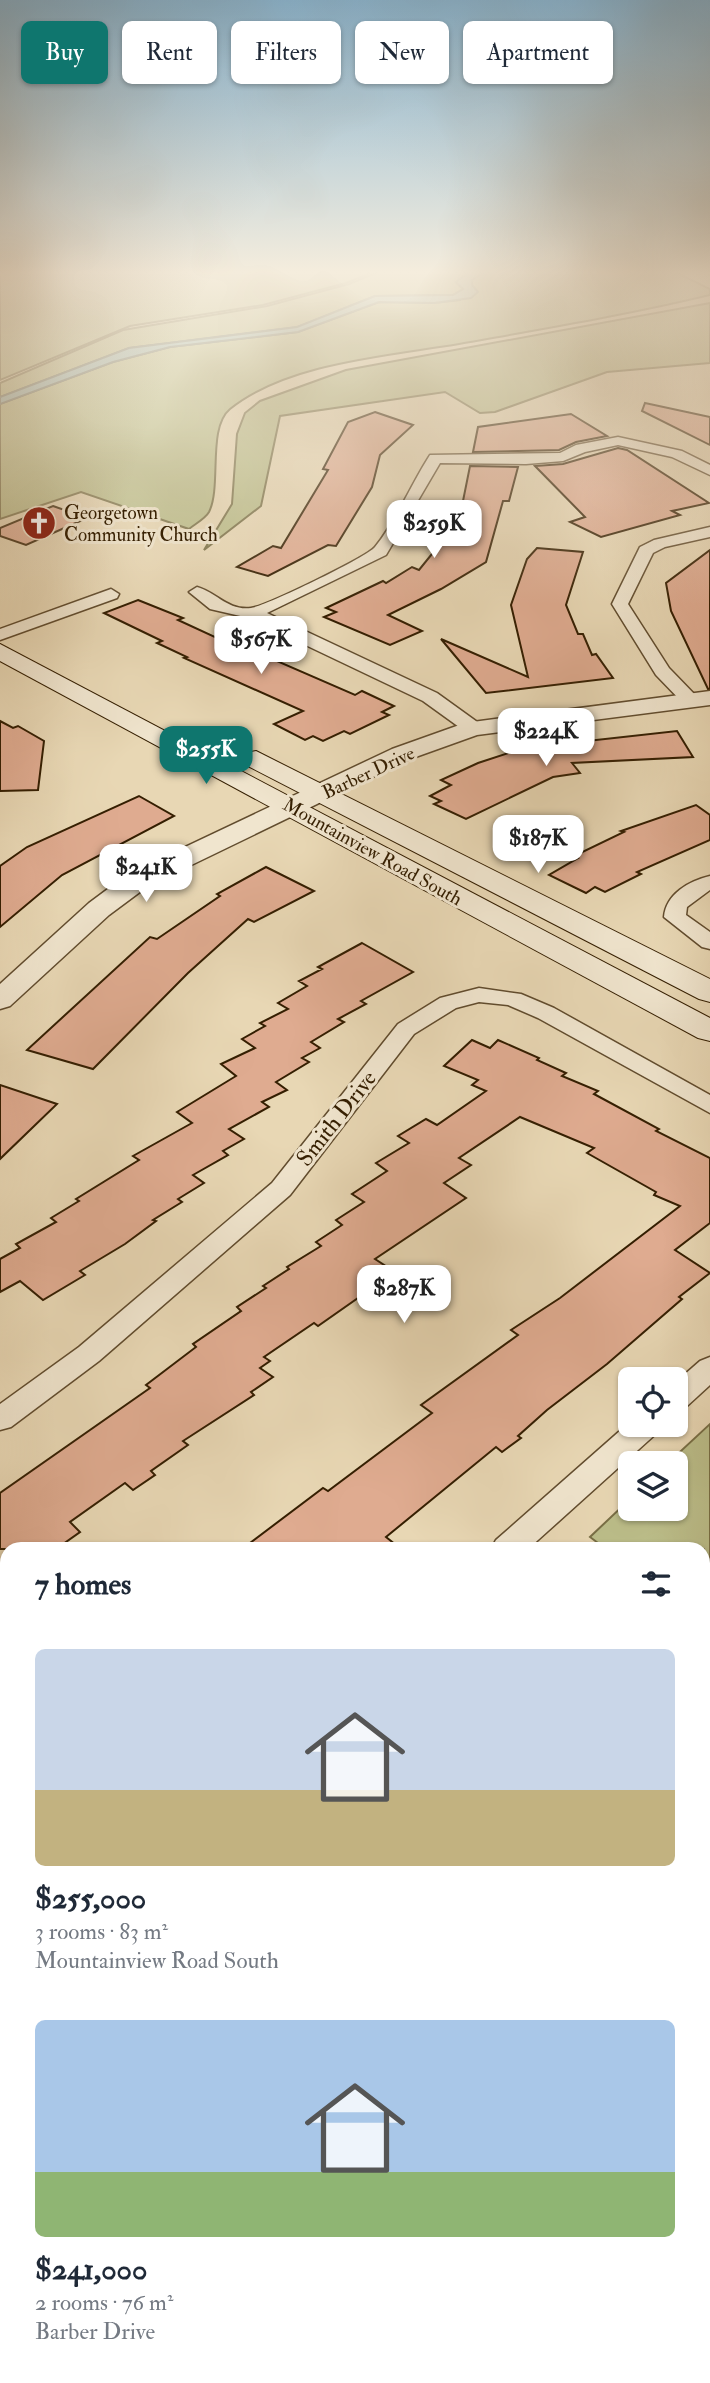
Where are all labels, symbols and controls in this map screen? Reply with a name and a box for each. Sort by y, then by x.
chip: Buy [21,21,108,84]
chip: Rent [122,21,217,84]
chip: Filters [231,21,341,84]
chip: New [355,21,449,84]
chip: Apartment [463,21,613,84]
pin: $259K [385,500,483,560]
place label: Georgetown Community Church [64,501,218,547]
church icon: Georgetown Community Church [20,504,58,542]
text: $259K [403,508,465,537]
pin: $567K [212,616,310,676]
text: $567K [230,624,292,653]
pin: $224K [497,708,595,768]
text: $224K [514,716,578,745]
pin: $255K [157,726,255,786]
text: $255K [176,734,236,763]
street label: Barber Drive [318,741,418,805]
street label: Mountainview Road South [279,793,466,911]
pin: $187K [489,816,587,875]
text: $187K [509,823,567,852]
pin: $241K [97,844,195,904]
text: $241K [115,852,177,881]
street label: Smith Drive [290,1064,383,1172]
pin: $287K [355,1266,453,1325]
text: $287K [373,1273,435,1302]
map controls [618,1367,688,1521]
button: locate [618,1367,688,1437]
button: layers [618,1451,688,1521]
icon: filters [637,1565,675,1603]
text: 7 homes [35,1566,131,1603]
icon: home [292,1694,418,1820]
text: $255,000 [35,1880,146,1917]
text: 3 rooms · 83 m² [35,1917,168,1946]
text: Mountainview Road South [35,1946,279,1975]
icon: home [292,2065,418,2191]
text: $241,000 [35,2251,147,2288]
text: 2 rooms · 76 m² [35,2288,173,2317]
text: Barber Drive [35,2317,155,2346]

